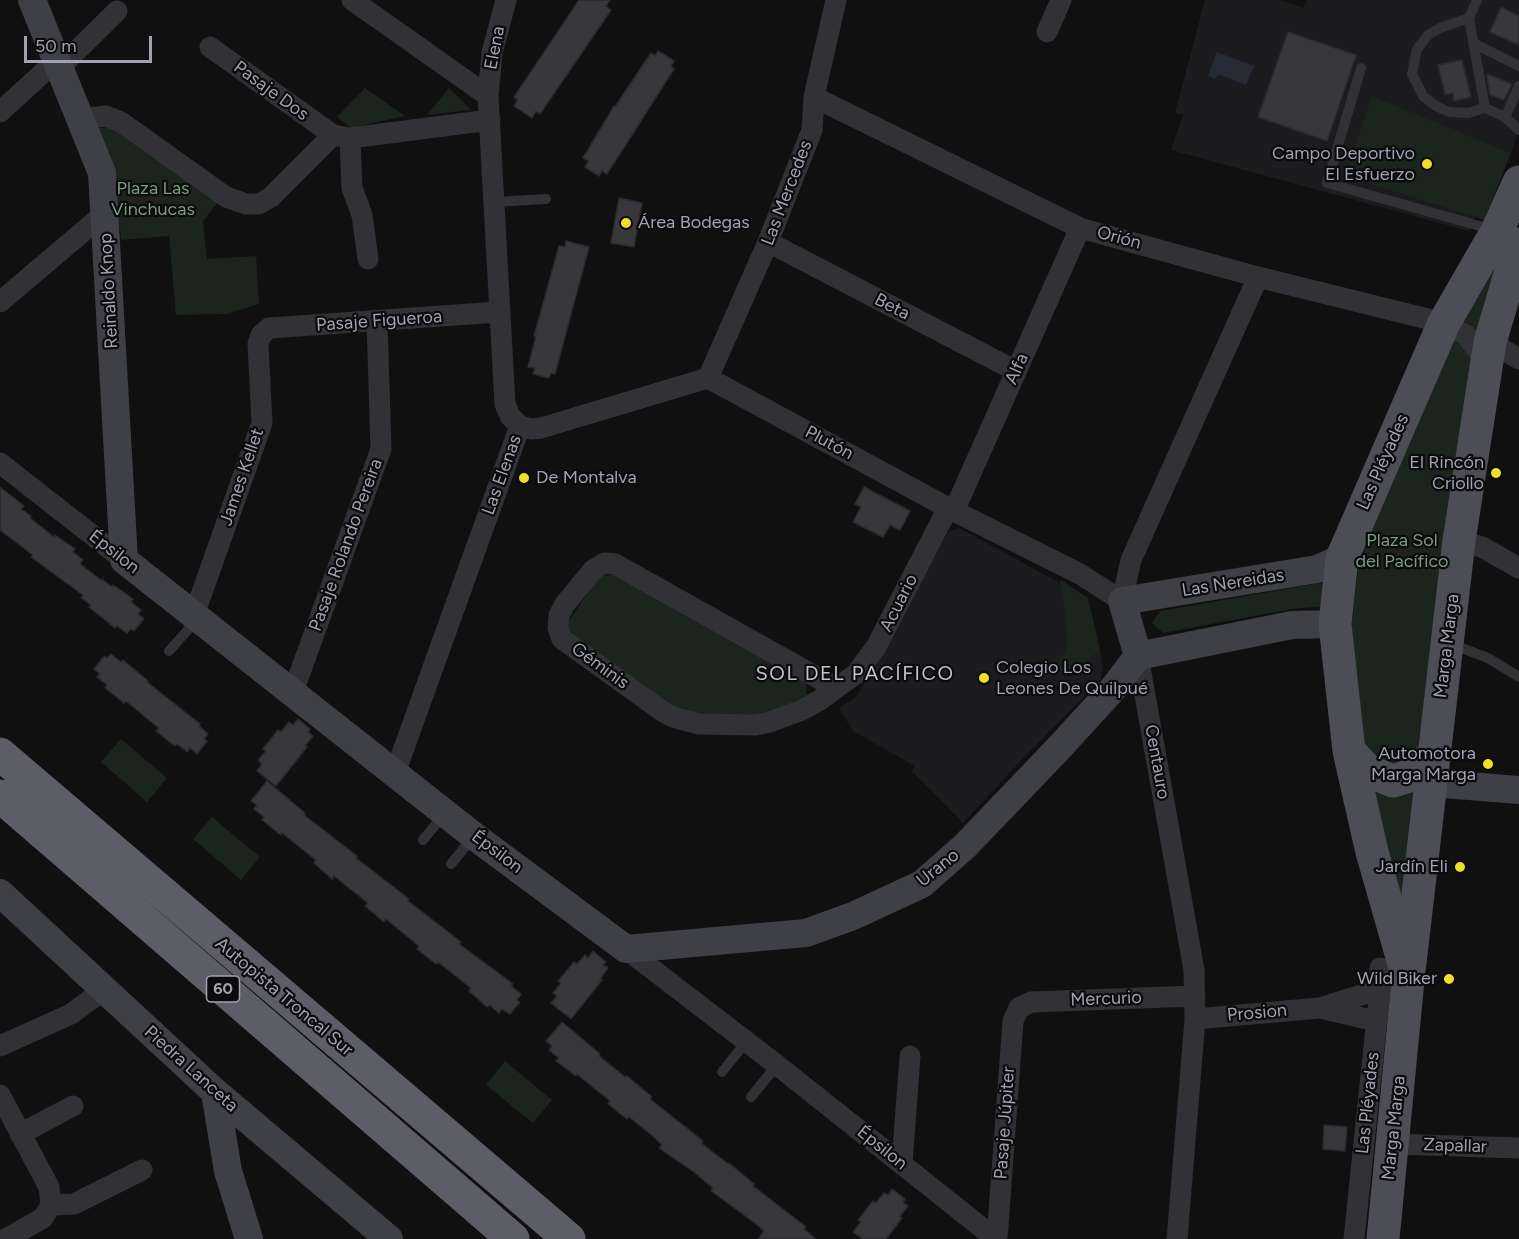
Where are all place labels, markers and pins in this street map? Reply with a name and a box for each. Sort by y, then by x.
place label: Campo Deportivo El Esfuerzo [1272,143,1415,186]
marker: Campo Deportivo El Esfuerzo [1420,157,1434,171]
place label: Área Bodegas [638,212,750,234]
marker: Área Bodegas [619,216,633,230]
place label: El Rincón Criollo [1409,452,1484,494]
marker: El Rincón Criollo [1489,466,1503,480]
place label: De Montalva [536,467,637,489]
marker: De Montalva [517,471,531,485]
place label: Colegio Los Leones De Quilpué [996,657,1148,700]
marker: Colegio Los Leones De Quilpué [977,671,991,685]
place label: Automotora Marga Marga [1371,743,1476,786]
marker: Automotora Marga Marga [1481,757,1495,771]
place label: Jardín Eli [1375,856,1448,878]
marker: Jardín Eli [1453,860,1467,874]
place label: Wild Biker [1357,968,1437,990]
marker: Wild Biker [1442,972,1456,986]

